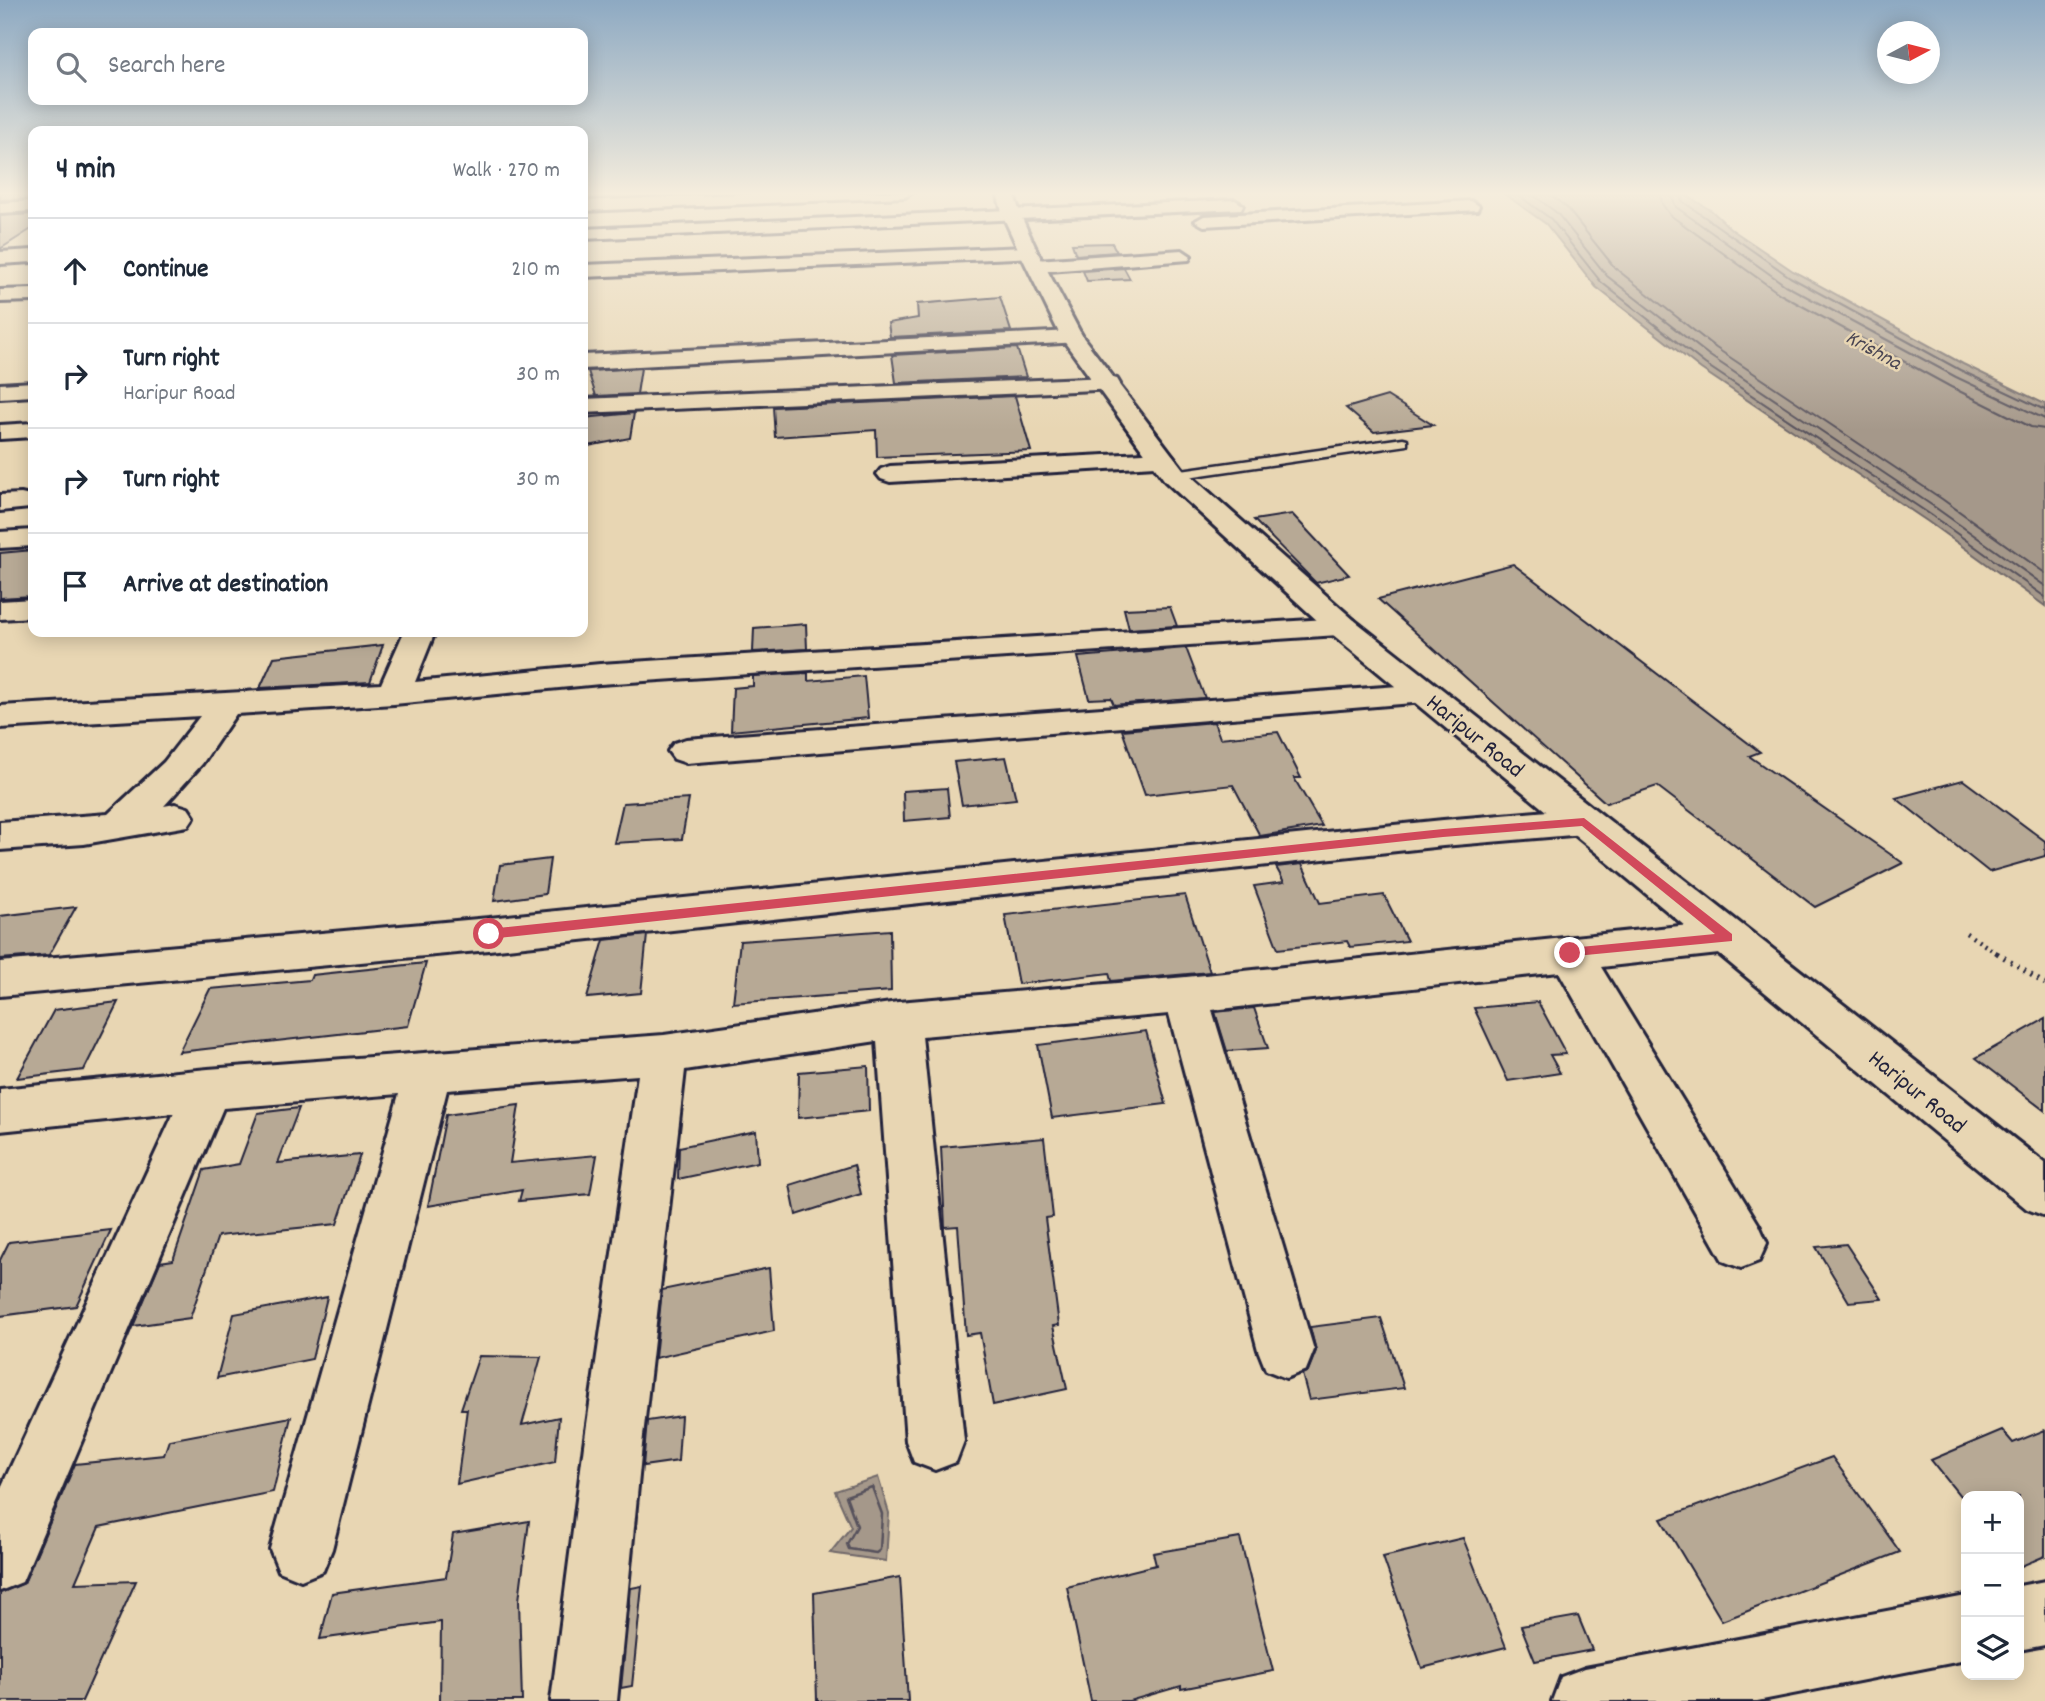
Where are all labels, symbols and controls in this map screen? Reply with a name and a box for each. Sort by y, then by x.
north arrow [1877,21,1940,84]
search box [28,28,588,105]
icon: search [52,48,90,86]
text: Search here [108,48,226,85]
text: 4 min [56,150,115,193]
text: Walk · 270 m [453,155,560,188]
icon: ahead [56,252,94,290]
text: Continue [123,252,208,289]
text: 210 m [511,254,560,287]
water label: Krishna [1839,324,1907,380]
text: Turn right [123,341,220,378]
icon: right [56,357,94,395]
text: 30 m [516,359,560,392]
text: Haripur Road [123,378,236,411]
icon: right [56,462,94,500]
text: Turn right [123,462,220,499]
text: 30 m [516,464,560,497]
icon: arrive [56,567,94,605]
text: Arrive at destination [123,567,328,604]
street label: Haripur Road [1418,687,1530,788]
route start [473,918,504,949]
route end [1554,937,1585,968]
street label: Haripur Road [1860,1043,1972,1144]
map controls [1961,1491,2024,1680]
button: + [1961,1491,2024,1554]
button: − [1961,1554,2024,1617]
button: layers [1961,1617,2024,1680]

